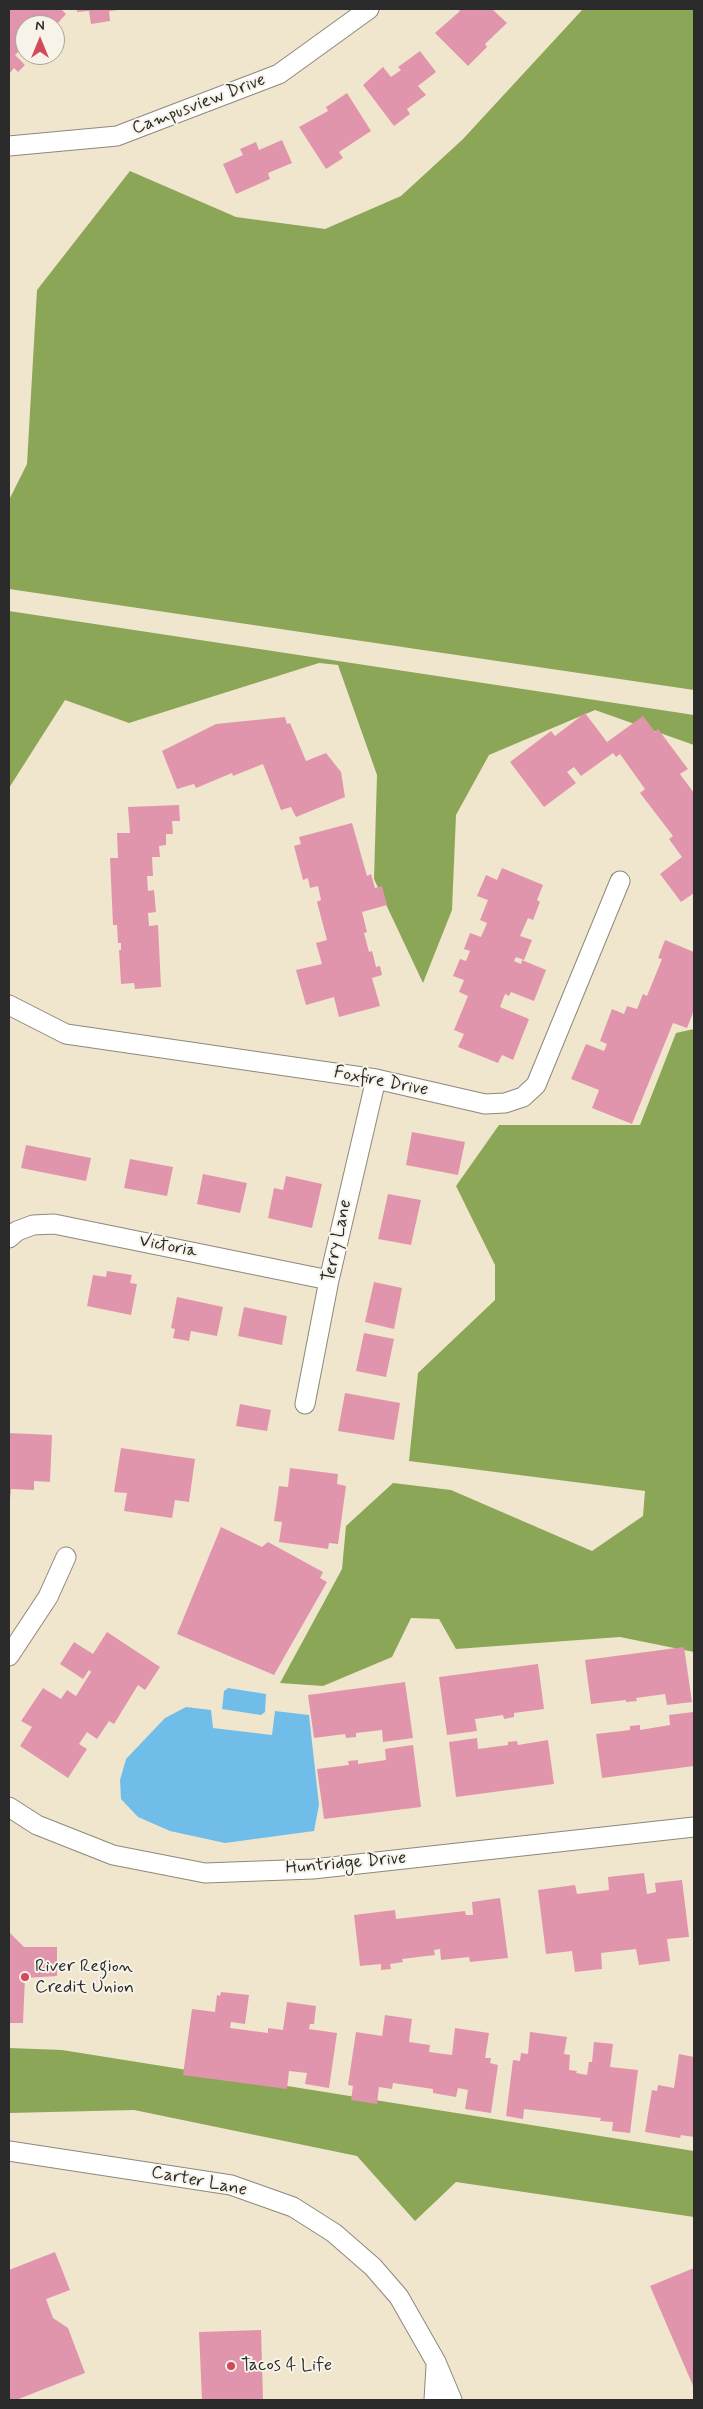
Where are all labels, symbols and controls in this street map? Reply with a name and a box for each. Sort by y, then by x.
north arrow [15,15,65,65]
text: N [35,17,45,35]
street label: Campusview Drive [129,70,269,140]
street label: Foxfire Drive [332,1062,430,1102]
street label: Terry Lane [319,1198,357,1284]
street label: Victoria [137,1231,199,1263]
street label: Huntridge Drive [285,1848,407,1880]
place label: River Region Credit Union [35,1956,134,1998]
marker: River Region Credit Union [19,1971,31,1983]
street label: Carter Lane [149,2162,249,2202]
place label: Tacos 4 Life [241,2355,332,2377]
marker: Tacos 4 Life [225,2360,237,2372]

